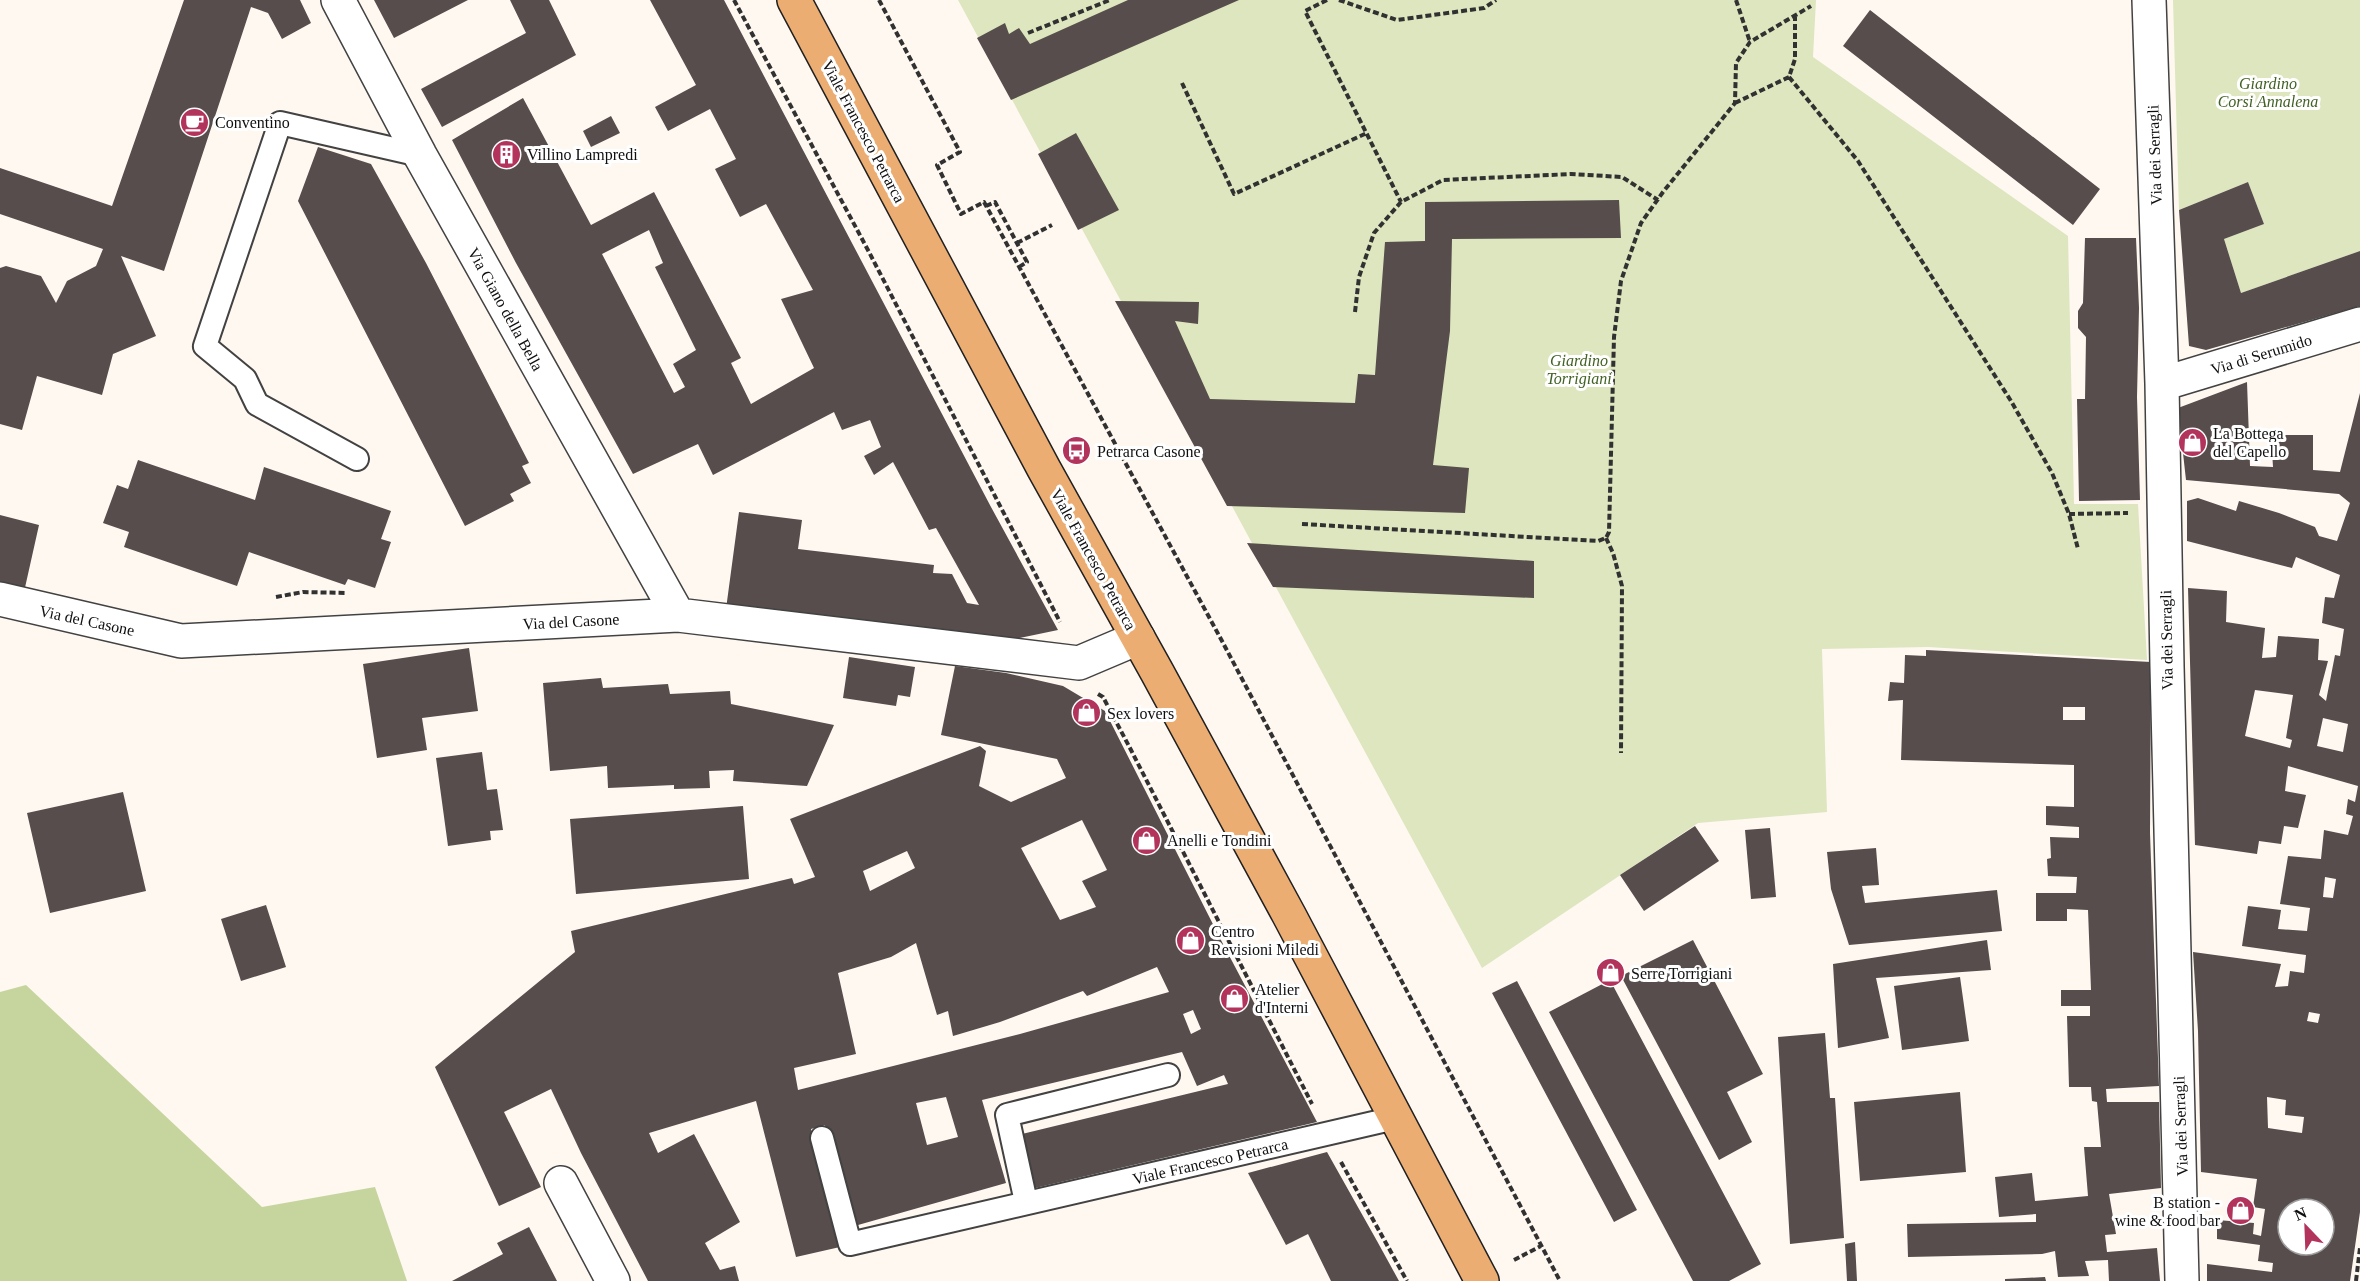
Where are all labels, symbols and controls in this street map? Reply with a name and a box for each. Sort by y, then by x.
street label: Viale Francesco Petrarca [819,57,908,205]
park label: Giardino Corsi Annalena [2218,75,2318,110]
street label: Via dei Serragli [2144,104,2166,205]
cafe icon: Conventino [178,106,210,138]
place label: Conventino [215,114,290,131]
building icon: Villino Lampredi [490,138,522,170]
place label: Villino Lampredi [527,146,638,164]
street label: Via Giano della Bella [465,245,546,374]
street label: Via di Serumido [2209,331,2314,378]
park label: Giardino Torrigiani [1546,352,1612,388]
place label: La Bottega del Capello [2213,425,2286,461]
shop icon: La Bottega del Capello [2176,426,2208,458]
bus stop icon: Petrarca Casone [1060,435,1092,467]
place label: Petrarca Casone [1097,443,1201,460]
street label: Viale Francesco Petrarca [1048,486,1140,633]
street label: Via dei Serragli [2157,589,2177,690]
street label: Via del Casone [38,602,136,639]
street label: Via del Casone [522,610,620,633]
shop icon: Sex lovers [1070,697,1102,729]
place label: Sex lovers [1107,705,1174,722]
shop icon: Anelli e Tondini [1130,824,1162,856]
place label: Anelli e Tondini [1167,832,1272,849]
place label: Centro Revisioni Miledi [1211,923,1320,958]
shop icon: Centro Revisioni Miledi [1174,924,1206,956]
shop icon: Serre Torrigiani [1594,957,1626,989]
place label: Serre Torrigiani [1631,965,1733,983]
place label: Atelier d'Interni [1255,981,1309,1016]
shop icon: Atelier d'Interni [1218,982,1250,1014]
street label: Via dei Serragli [2170,1075,2192,1176]
street label: Viale Francesco Petrarca [1131,1135,1289,1188]
place label: B station - wine & food bar [2115,1194,2221,1229]
shop icon: B station - wine & food bar [2225,1195,2257,1227]
north arrow [2276,1197,2336,1257]
text: N [2292,1203,2309,1224]

